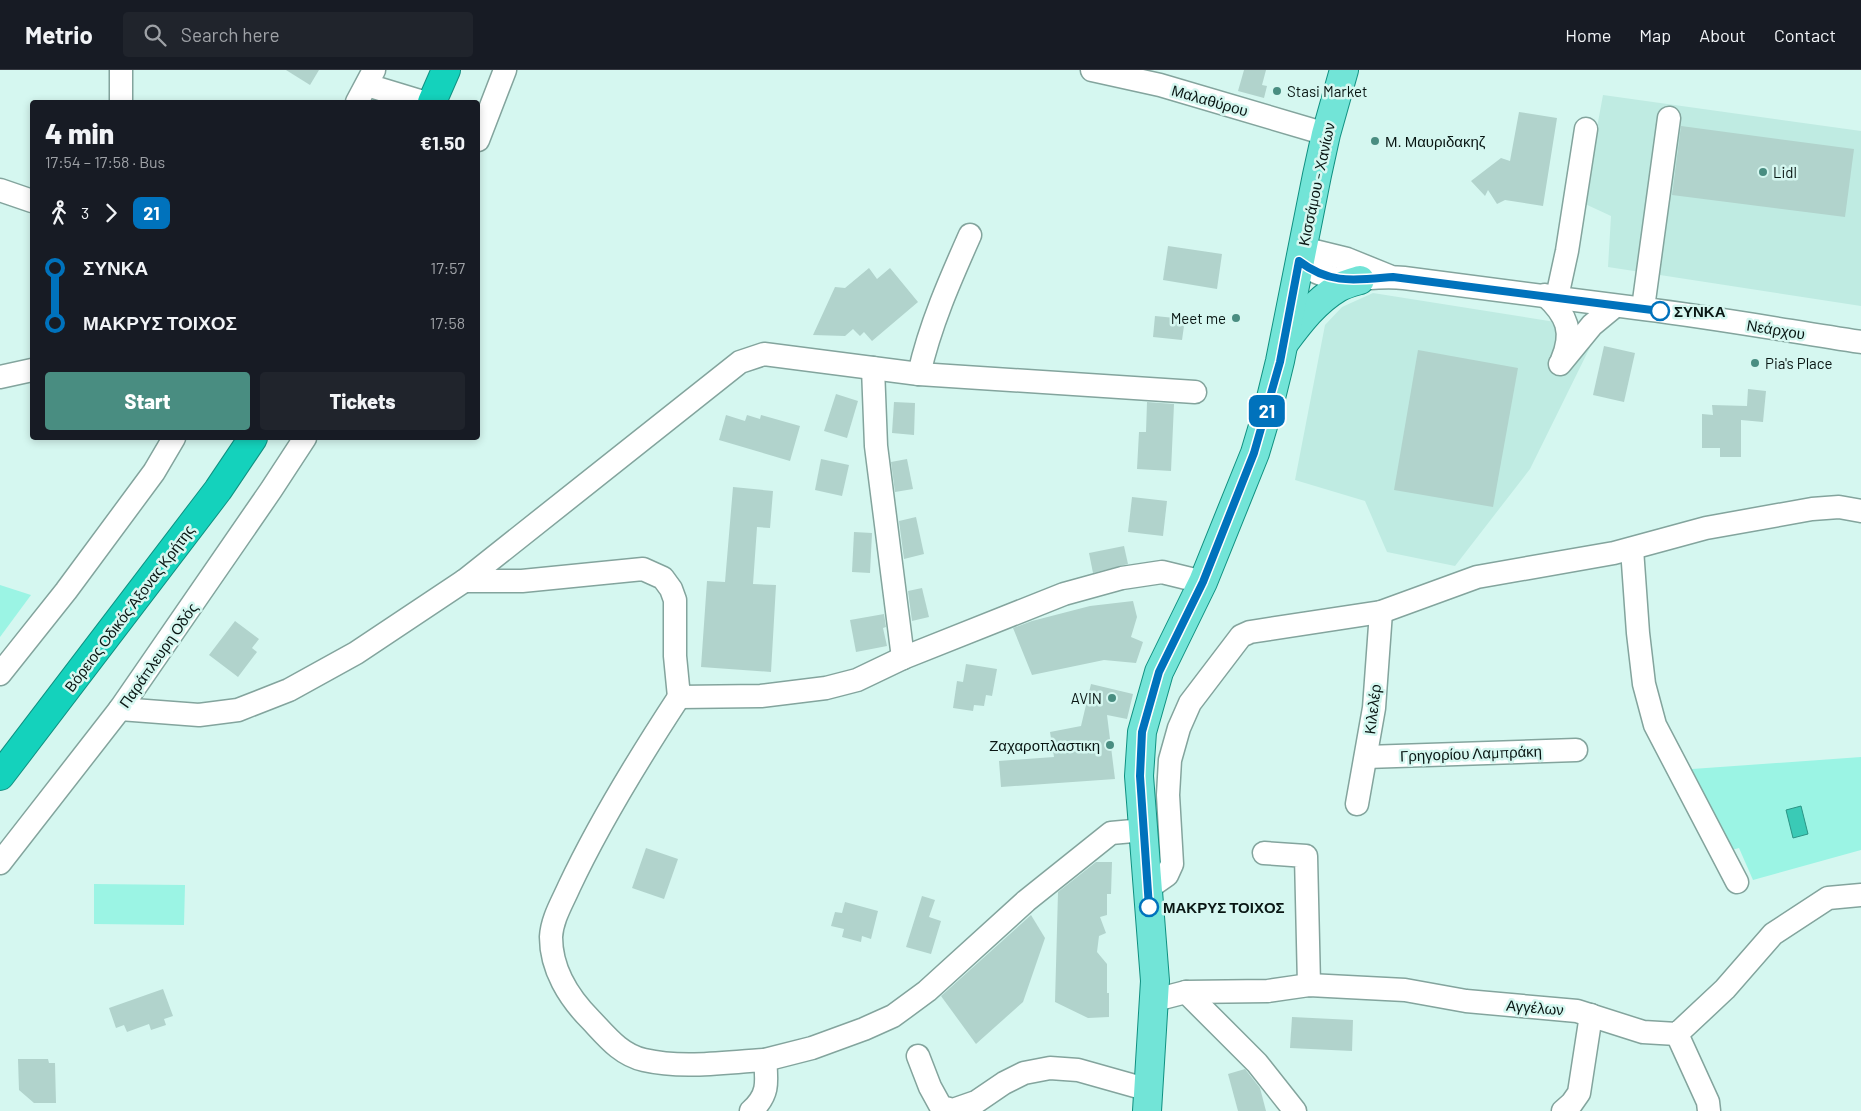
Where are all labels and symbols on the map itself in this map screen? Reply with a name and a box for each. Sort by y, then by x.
street label: Μαλαθύρου [1170,80,1250,120]
place label: Stasi Market [1287,82,1367,100]
marker: Stasi Market [1271,85,1283,97]
street label: Κισσάμου - Χανίων [1294,121,1338,247]
place label: Μ. Μαυριδακηζ [1385,132,1486,150]
marker: Μ. Μαυριδακηζ [1369,135,1381,147]
place label: Lidl [1773,163,1797,181]
marker: Lidl [1757,166,1769,178]
marker: ΣΥΝΚΑ [1650,301,1670,321]
place label: ΣΥΝΚΑ [1674,302,1726,320]
place label: Meet me [1171,309,1226,327]
marker: Meet me [1230,312,1242,324]
street label: Νεάρχου [1746,316,1806,342]
place label: Pia's Place [1765,354,1833,372]
marker: Pia's Place [1749,357,1761,369]
line badge: 21 [1244,395,1290,427]
street label: Βόρειος Οδικός Άξονας Κρήτης [60,521,198,695]
street label: Παράπλευρη Οδός [115,599,201,711]
street label: Κιλελέρ [1360,683,1384,735]
place label: AVIN [1071,689,1102,707]
marker: AVIN [1106,692,1118,704]
place label: Ζαχαροπλαστικη [989,736,1100,754]
marker: Ζαχαροπλαστικη [1104,739,1116,751]
street label: Γρηγορίου Λαμπράκη [1400,742,1542,764]
marker: ΜΑΚΡΥΣ ΤΟΙΧΟΣ [1139,897,1159,917]
place label: ΜΑΚΡΥΣ ΤΟΙΧΟΣ [1163,898,1285,916]
street label: Αγγέλων [1505,996,1565,1018]

